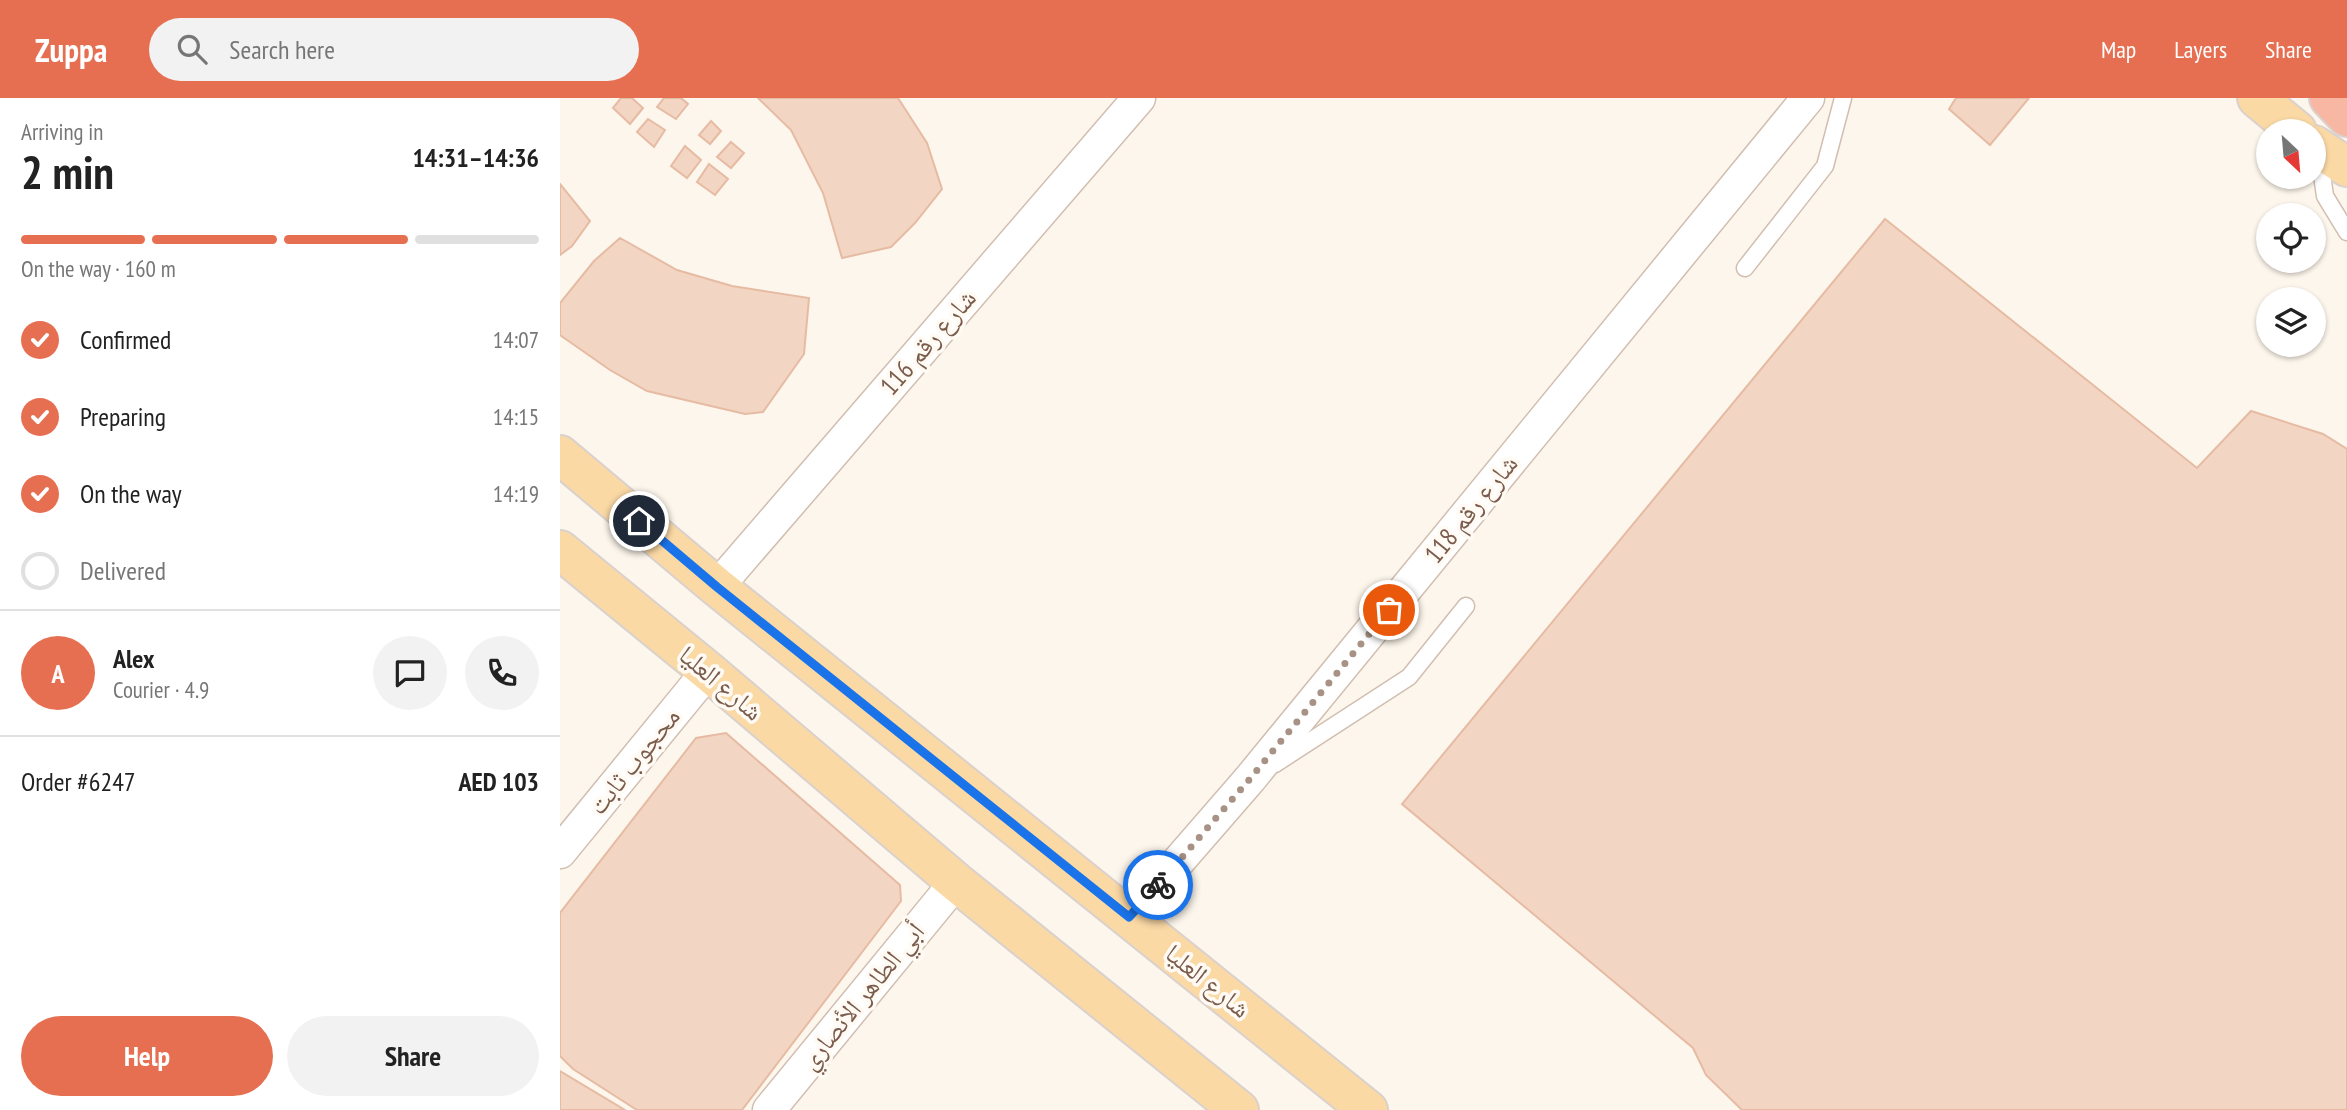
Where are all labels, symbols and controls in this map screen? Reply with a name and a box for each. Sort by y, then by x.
search box [149,18,639,81]
text: Zuppa [35,28,107,71]
icon: search [173,30,211,68]
text: Search here [229,33,335,66]
text: Map [2101,34,2136,65]
text: Layers [2174,34,2227,65]
text: Share [2265,34,2312,65]
text: Arriving in [21,117,103,146]
north arrow [2256,119,2326,189]
map controls [2256,119,2326,357]
text: 14:31–14:36 [412,141,539,174]
text: 2 min [21,142,114,202]
button: locate [2256,203,2326,273]
text: On the way · 160 m [21,254,176,283]
street label: شارع رقم 116 [872,282,984,402]
button: layers [2256,287,2326,357]
icon: check [21,321,59,359]
text: Confirmed [80,323,171,356]
text: 14:07 [493,325,539,354]
icon: check [21,398,59,436]
text: Preparing [80,400,166,433]
text: 14:15 [493,402,539,431]
street label: شارع رقم 118 [1417,448,1525,570]
icon: check [21,475,59,513]
text: On the way [80,477,182,510]
text: 14:19 [493,479,539,508]
pin [609,491,669,551]
icon: home [620,502,658,540]
text: Delivered [80,554,166,587]
pin [1359,580,1419,640]
icon: bag [1370,591,1408,629]
button: chat [373,636,447,710]
button: phone [465,636,539,710]
street label: شارع العليا [673,638,770,727]
text: Alex [113,642,154,675]
text: A [51,657,65,690]
text: Courier · 4.9 [113,675,209,704]
street label: محجوب ثابت [580,701,687,821]
text: Order #6247 [21,765,136,798]
text: AED 103 [459,765,539,798]
courier [1123,850,1193,920]
icon: bike [1139,866,1177,904]
street label: أبي الطاهر الأنصاري [792,915,935,1079]
street label: شارع العليا [1159,936,1257,1025]
button: Help [21,1016,273,1096]
button: Share [287,1016,539,1096]

